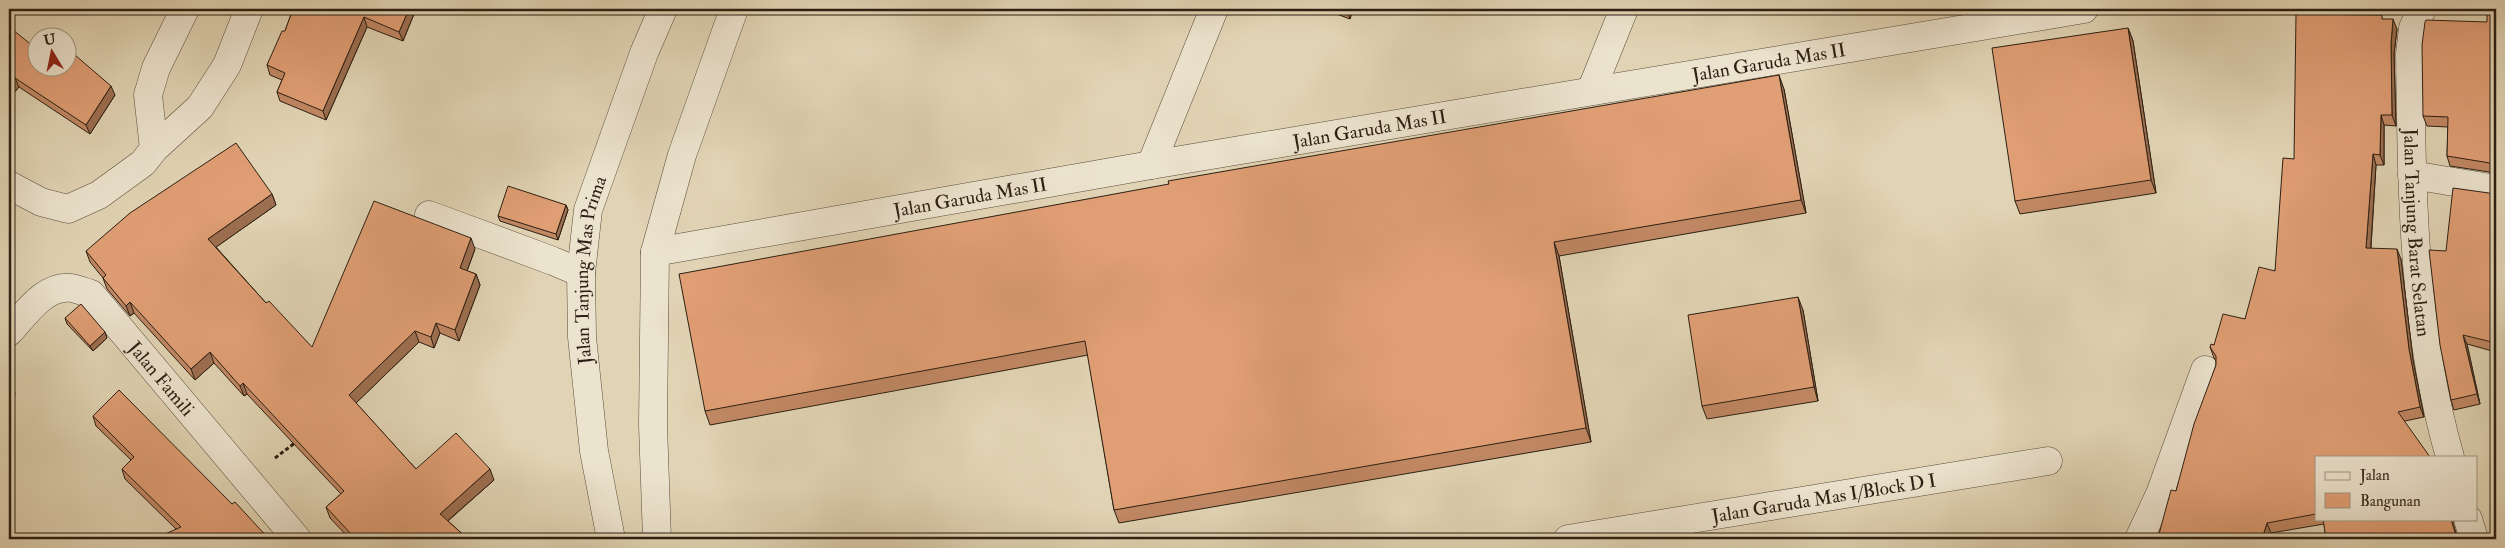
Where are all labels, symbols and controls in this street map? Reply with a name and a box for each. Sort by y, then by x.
north arrow [28,28,78,78]
text: U [43,30,57,49]
street label: Jalan Garuda Mas II [1689,38,1848,88]
street label: Jalan Garuda Mas II [1290,105,1448,154]
street label: Jalan Tanjung Barat Selatan [2398,127,2436,339]
street label: Jalan Tanjung Mas Prima [570,172,612,367]
street label: Jalan Garuda Mas II [891,172,1049,223]
street label: Jalan Famili [122,336,199,421]
legend [2315,456,2478,520]
text: Jalan [2359,466,2390,486]
street label: Jalan Garuda Mas I/Block D I [1709,468,1938,529]
text: Bangunan [2360,492,2421,511]

